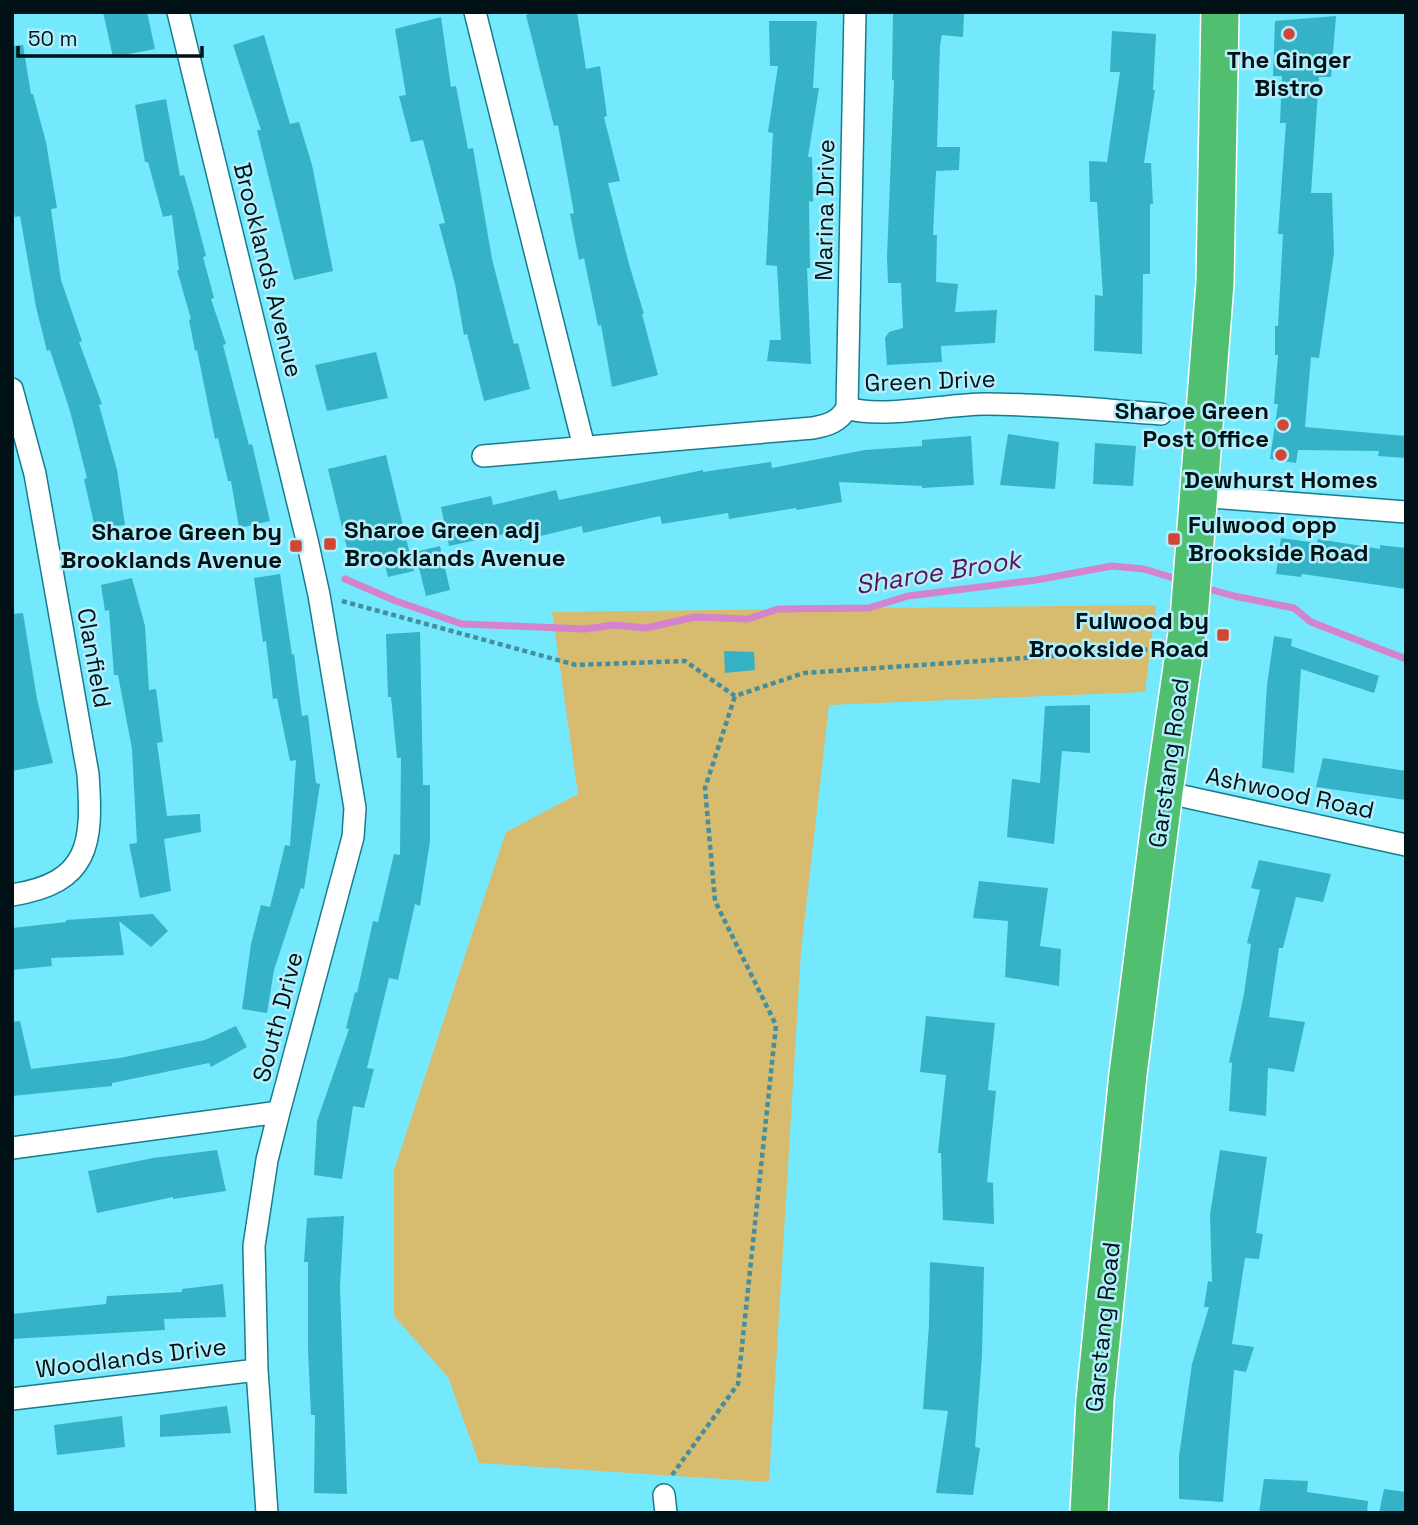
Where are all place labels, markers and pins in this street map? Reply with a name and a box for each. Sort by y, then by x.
marker: The Ginger Bistro [1281,26,1297,42]
place label: The Ginger Bistro [1227,44,1351,103]
place label: Sharoe Green Post Office [1115,395,1269,454]
marker: Sharoe Green Post Office [1275,417,1291,433]
marker: Dewhurst Homes [1273,447,1289,463]
place label: Dewhurst Homes [1184,464,1378,495]
place label: Fulwood opp Brookside Road [1188,509,1369,568]
place label: Sharoe Green adj Brooklands Avenue [344,514,566,573]
place label: Sharoe Green by Brooklands Avenue [60,516,282,575]
marker: Fulwood opp Brookside Road [1166,531,1182,547]
marker: Sharoe Green adj Brooklands Avenue [322,536,338,552]
marker: Sharoe Green by Brooklands Avenue [288,538,304,554]
place label: Fulwood by Brookside Road [1028,605,1209,664]
marker: Fulwood by Brookside Road [1215,627,1231,643]

